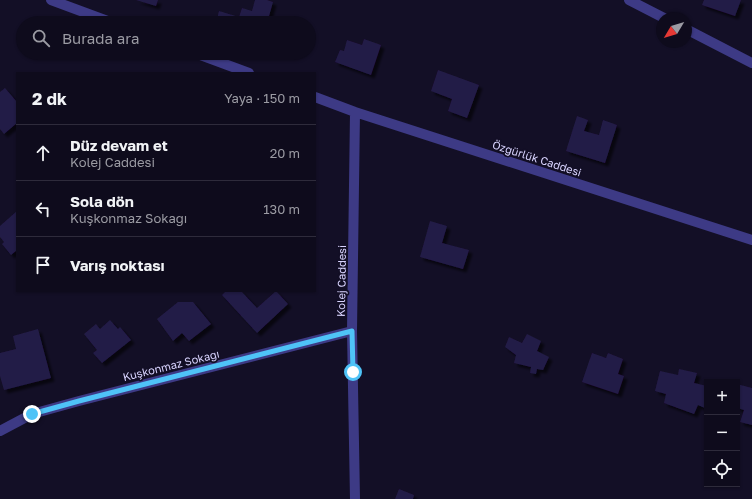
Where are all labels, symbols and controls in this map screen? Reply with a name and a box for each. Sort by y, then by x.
north arrow [656,12,692,48]
search box [16,16,316,60]
icon: search [30,27,52,49]
text: Burada ara [62,29,139,47]
text: 2 dk [32,88,67,109]
text: Yaya · 150 m [224,90,300,106]
text: Düz devam et [70,136,168,154]
street label: Özgürlük Caddesi [491,137,583,179]
icon: ahead [32,142,54,164]
text: 20 m [270,145,300,161]
text: Kolej Caddesi [70,154,155,170]
text: Sola dön [70,192,134,210]
icon: left [32,198,54,220]
text: 130 m [263,201,300,217]
text: Kuşkonmaz Sokağı [70,210,187,226]
street label: Kolej Caddesi [334,245,348,317]
icon: arrive [32,254,54,276]
text: Varış noktası [70,256,165,274]
street label: Kuşkonmaz Sokağı [121,347,221,383]
route start [344,363,362,381]
map controls [704,379,740,487]
button: + [704,379,740,415]
route end [23,405,41,423]
button: − [704,415,740,451]
button: locate [704,451,740,487]

